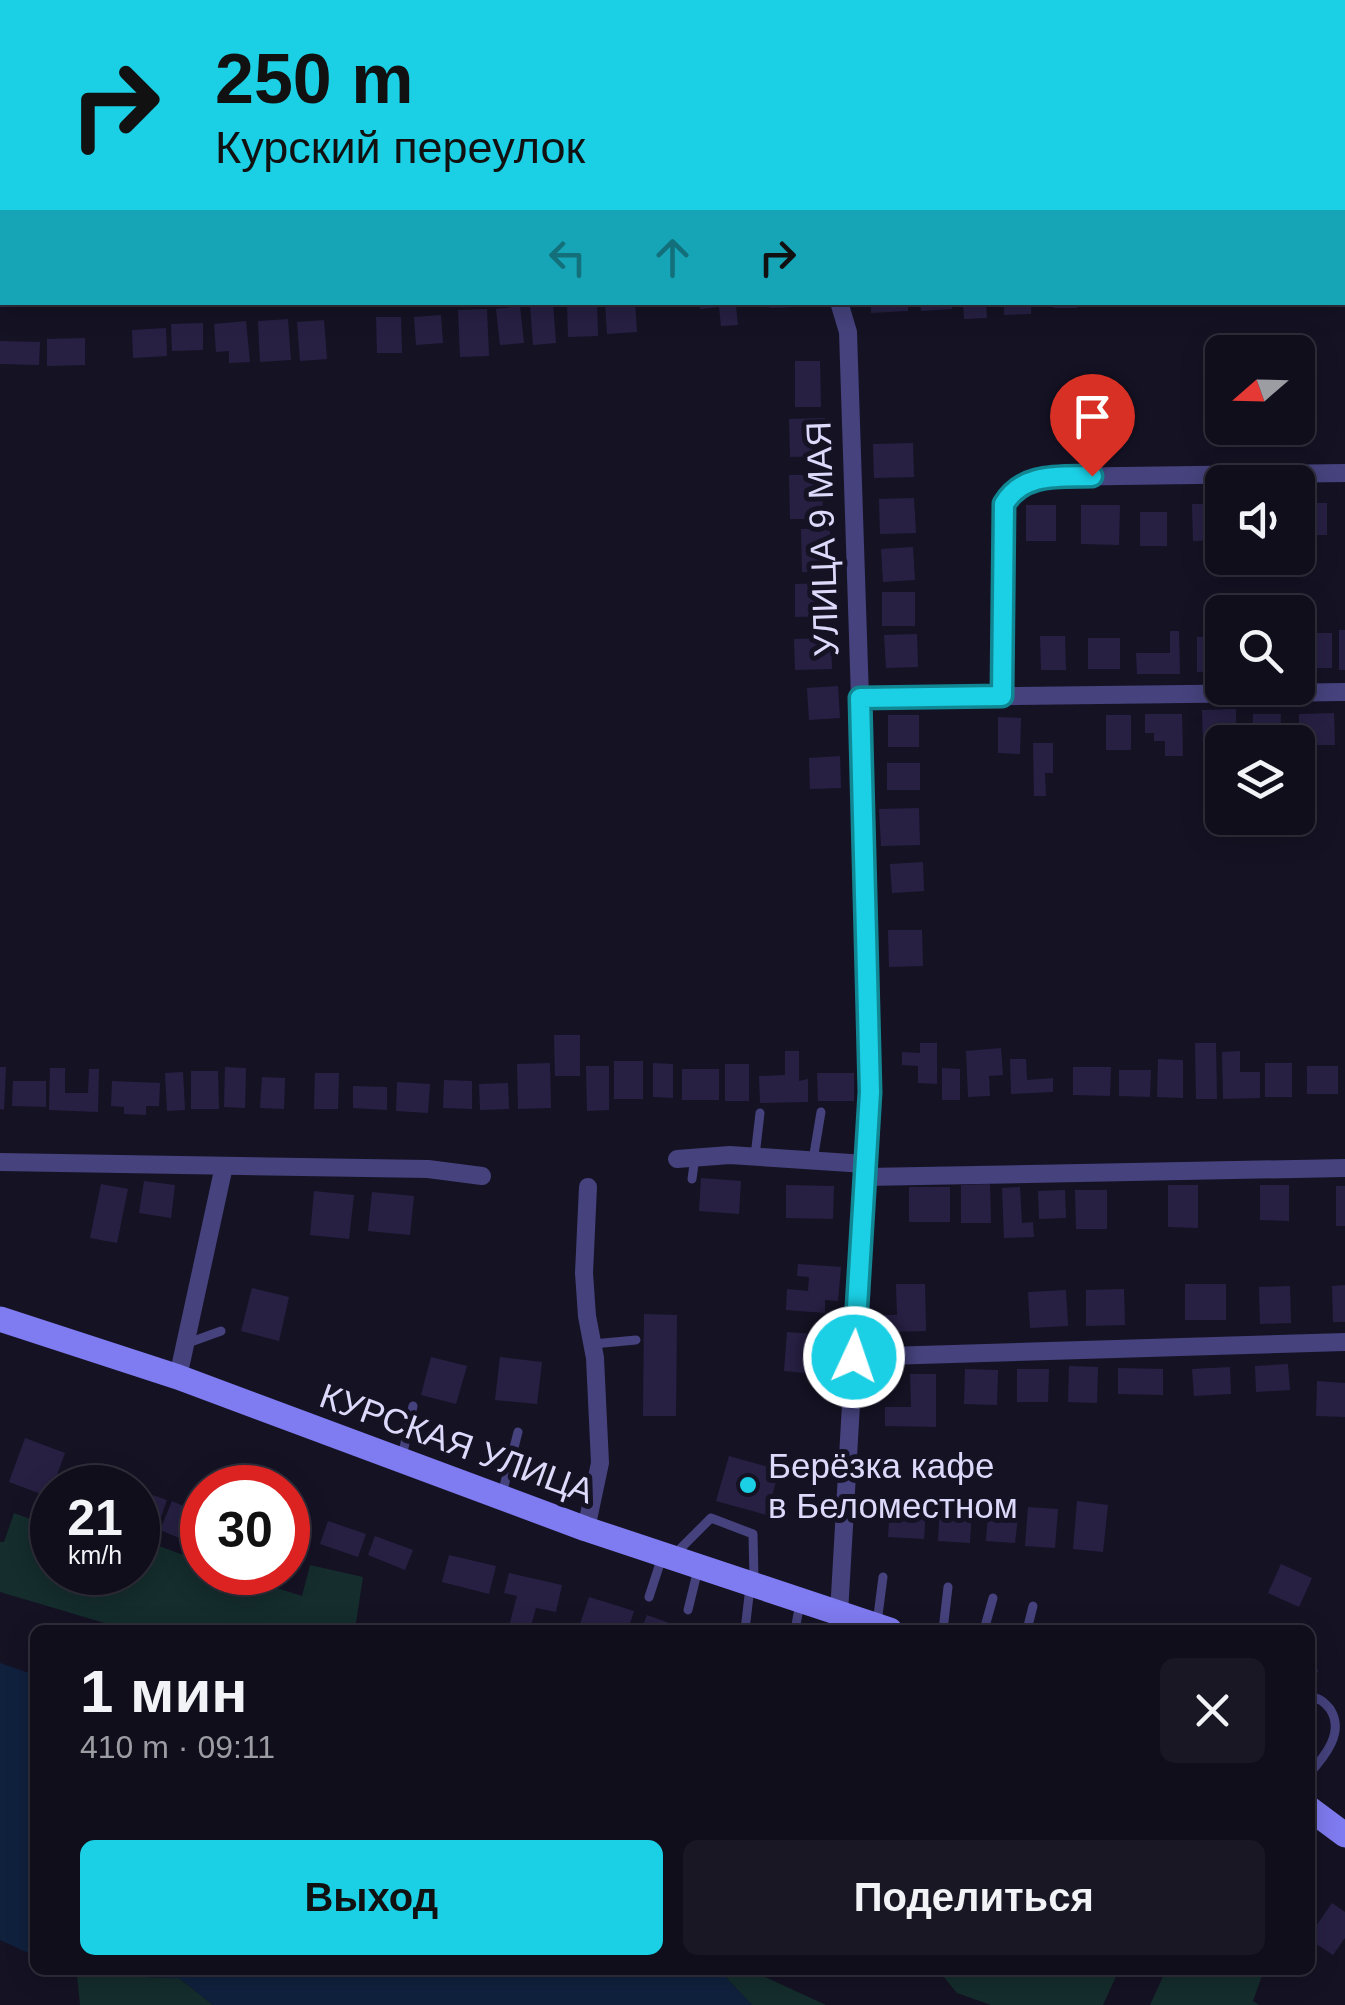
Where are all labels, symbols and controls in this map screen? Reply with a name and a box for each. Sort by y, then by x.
icon: right [50,40,180,170]
text: 250 m [215,40,413,118]
text: Курский переулок [215,122,585,173]
icon: left [540,230,595,285]
icon: ahead [645,230,700,285]
icon: right [750,230,805,285]
north arrow [1205,335,1315,445]
map controls [1205,335,1315,835]
pin [1050,374,1135,477]
icon: arrive [1065,389,1120,444]
street label: УЛИЦА 9 МАЯ [798,421,846,657]
button: sound [1205,465,1315,575]
button: search [1205,595,1315,705]
button: layers [1205,725,1315,835]
position arrow [802,1305,906,1409]
street label: КУРСКАЯ УЛИЦА [315,1375,600,1511]
place label: Берёзка кафе в Беломестном [768,1446,1018,1525]
speed limit sign: 30 [180,1465,310,1595]
marker: Берёзка кафе в Беломестном [737,1474,759,1496]
text: 21 [67,1490,123,1546]
text: km/h [68,1541,122,1569]
text: 1 мин [80,1658,248,1725]
button: close [1160,1658,1265,1763]
text: 410 m · 09:11 [80,1729,275,1765]
button: Выход [80,1840,663,1955]
button: Поделиться [683,1840,1265,1955]

